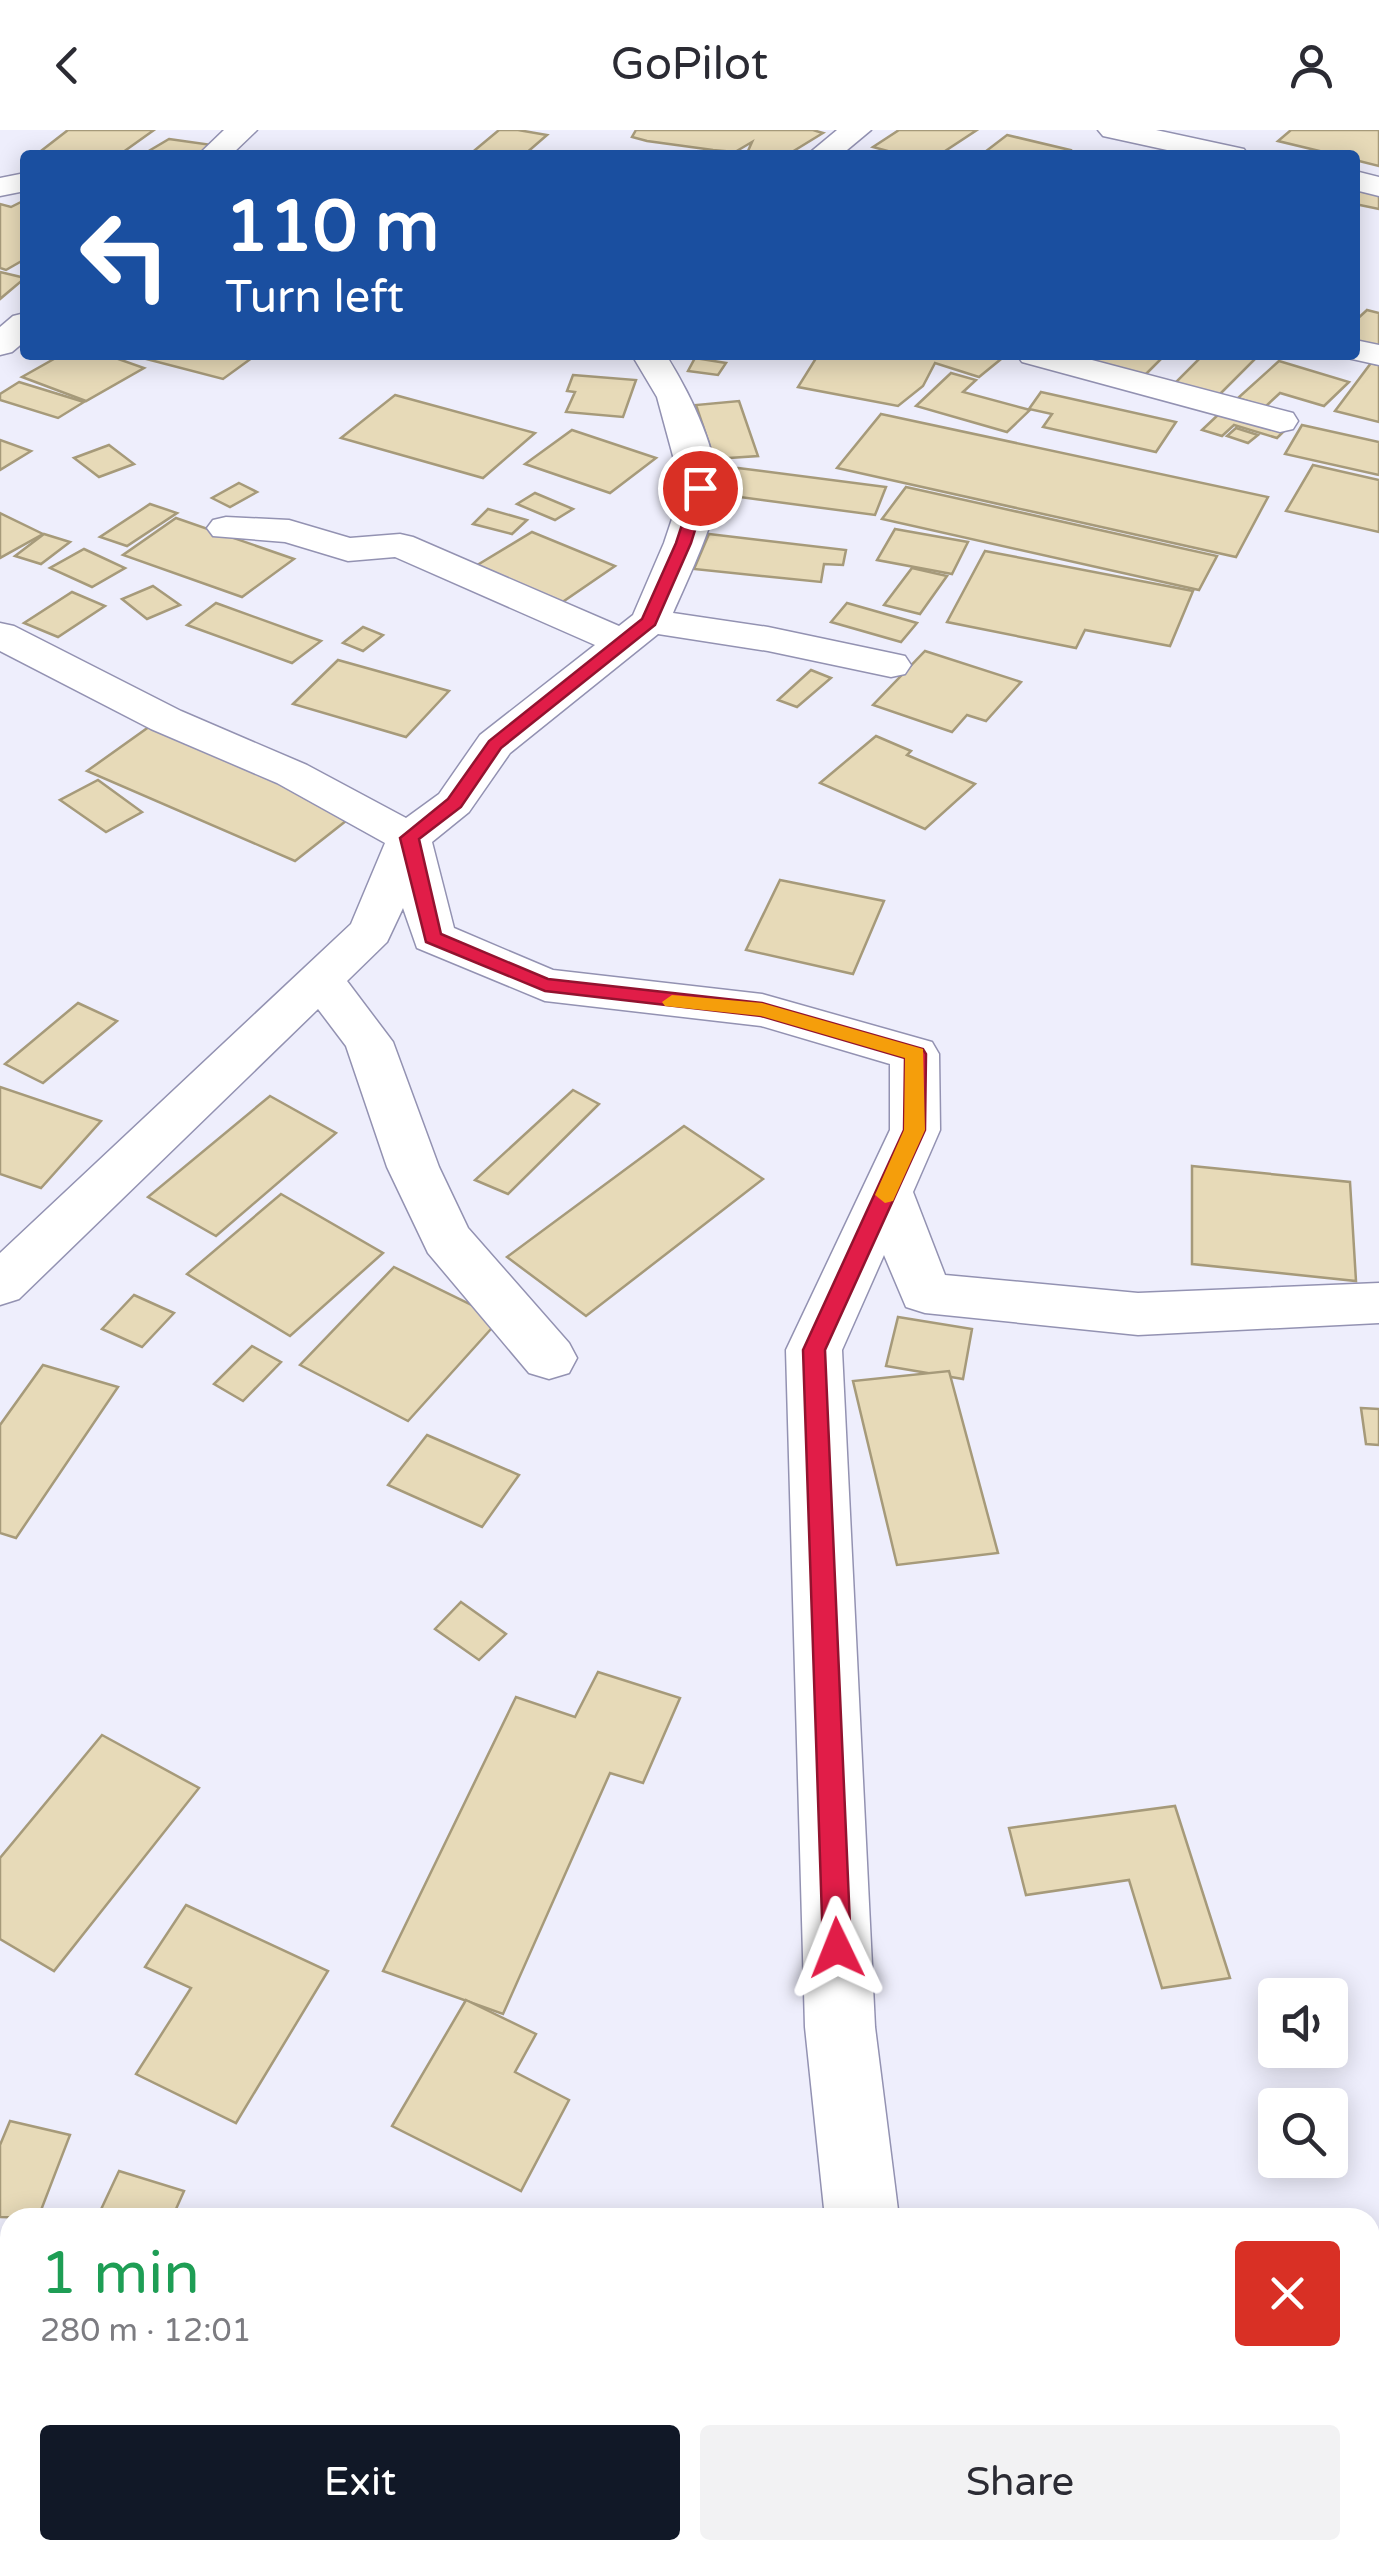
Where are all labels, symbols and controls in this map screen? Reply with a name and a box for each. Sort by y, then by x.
icon: back [40,38,95,93]
text: GoPilot [611,38,768,92]
icon: person [1284,38,1339,93]
text: 110 m [225,186,439,270]
icon: left [60,190,190,320]
text: Turn left [225,271,404,325]
pin [658,446,743,531]
icon: arrive [673,461,728,516]
position arrow [785,1896,889,2000]
map controls [1258,1978,1348,2178]
button: sound [1258,1978,1348,2068]
button: search [1258,2088,1348,2178]
text: 1 min [40,2238,200,2310]
button: close [1235,2241,1340,2346]
text: 280 m · 12:01 [40,2312,252,2350]
button: Exit [40,2425,680,2540]
button: Share [700,2425,1340,2540]

